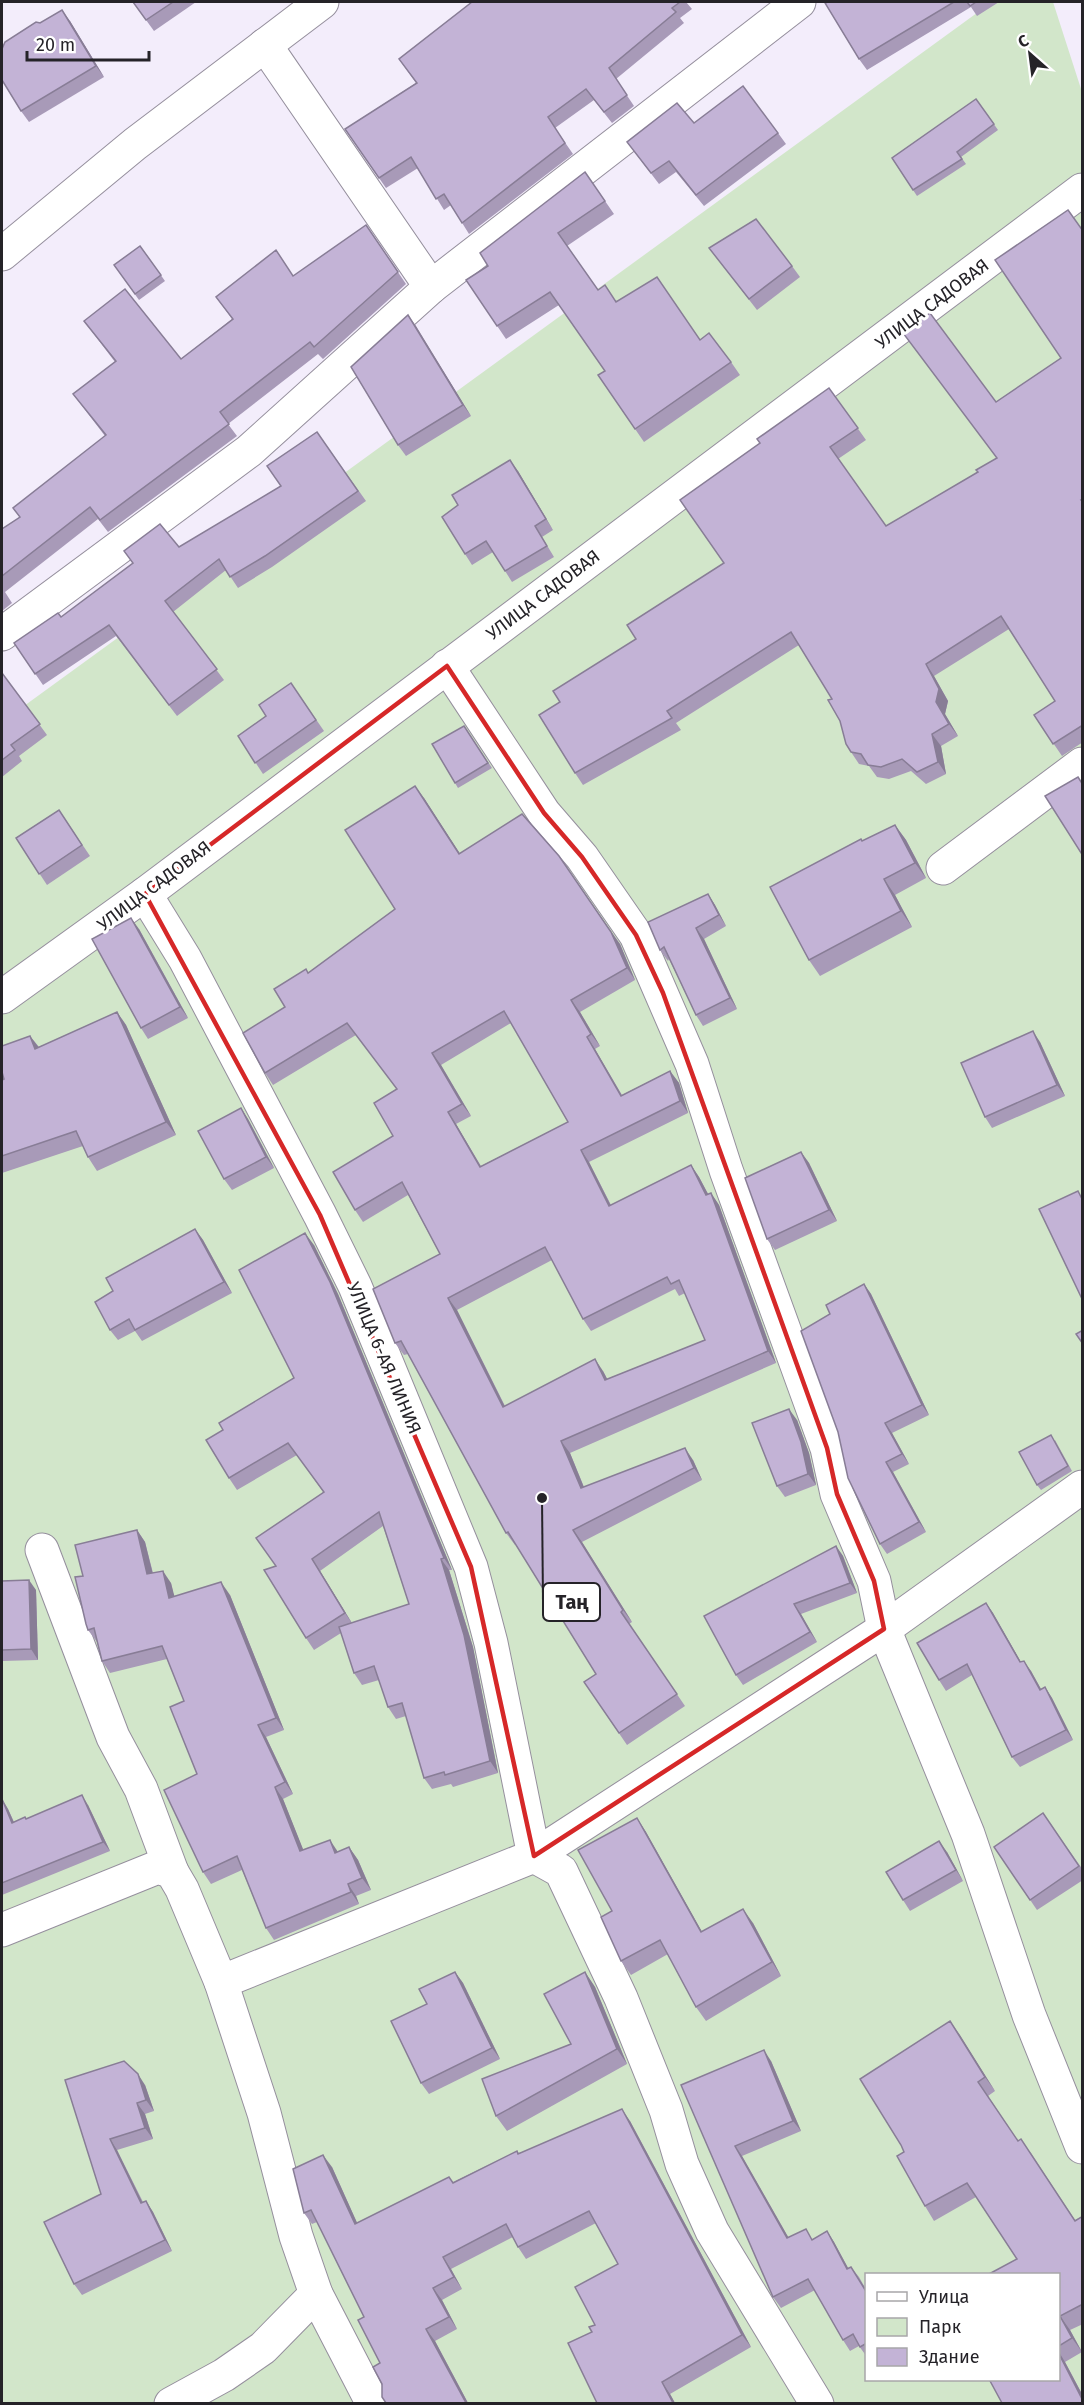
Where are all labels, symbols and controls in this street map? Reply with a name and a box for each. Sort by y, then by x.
scale bar [27,24,148,62]
north arrow [1000,24,1060,84]
text: С [1015,30,1032,52]
text: 20 m [36,34,75,56]
street label: УЛИЦА САДОВАЯ [871,254,993,354]
street label: УЛИЦА САДОВАЯ [482,545,604,645]
street label: УЛИЦА САДОВАЯ [93,836,215,936]
street label: УЛИЦА 6-АЯ ЛИНИЯ [342,1279,426,1437]
callout: Таң [543,1583,600,1621]
text: Таң [556,1590,589,1614]
legend [865,2273,1060,2381]
text: Улица [919,2286,969,2308]
text: Парк [919,2316,962,2338]
text: Здание [919,2346,980,2368]

